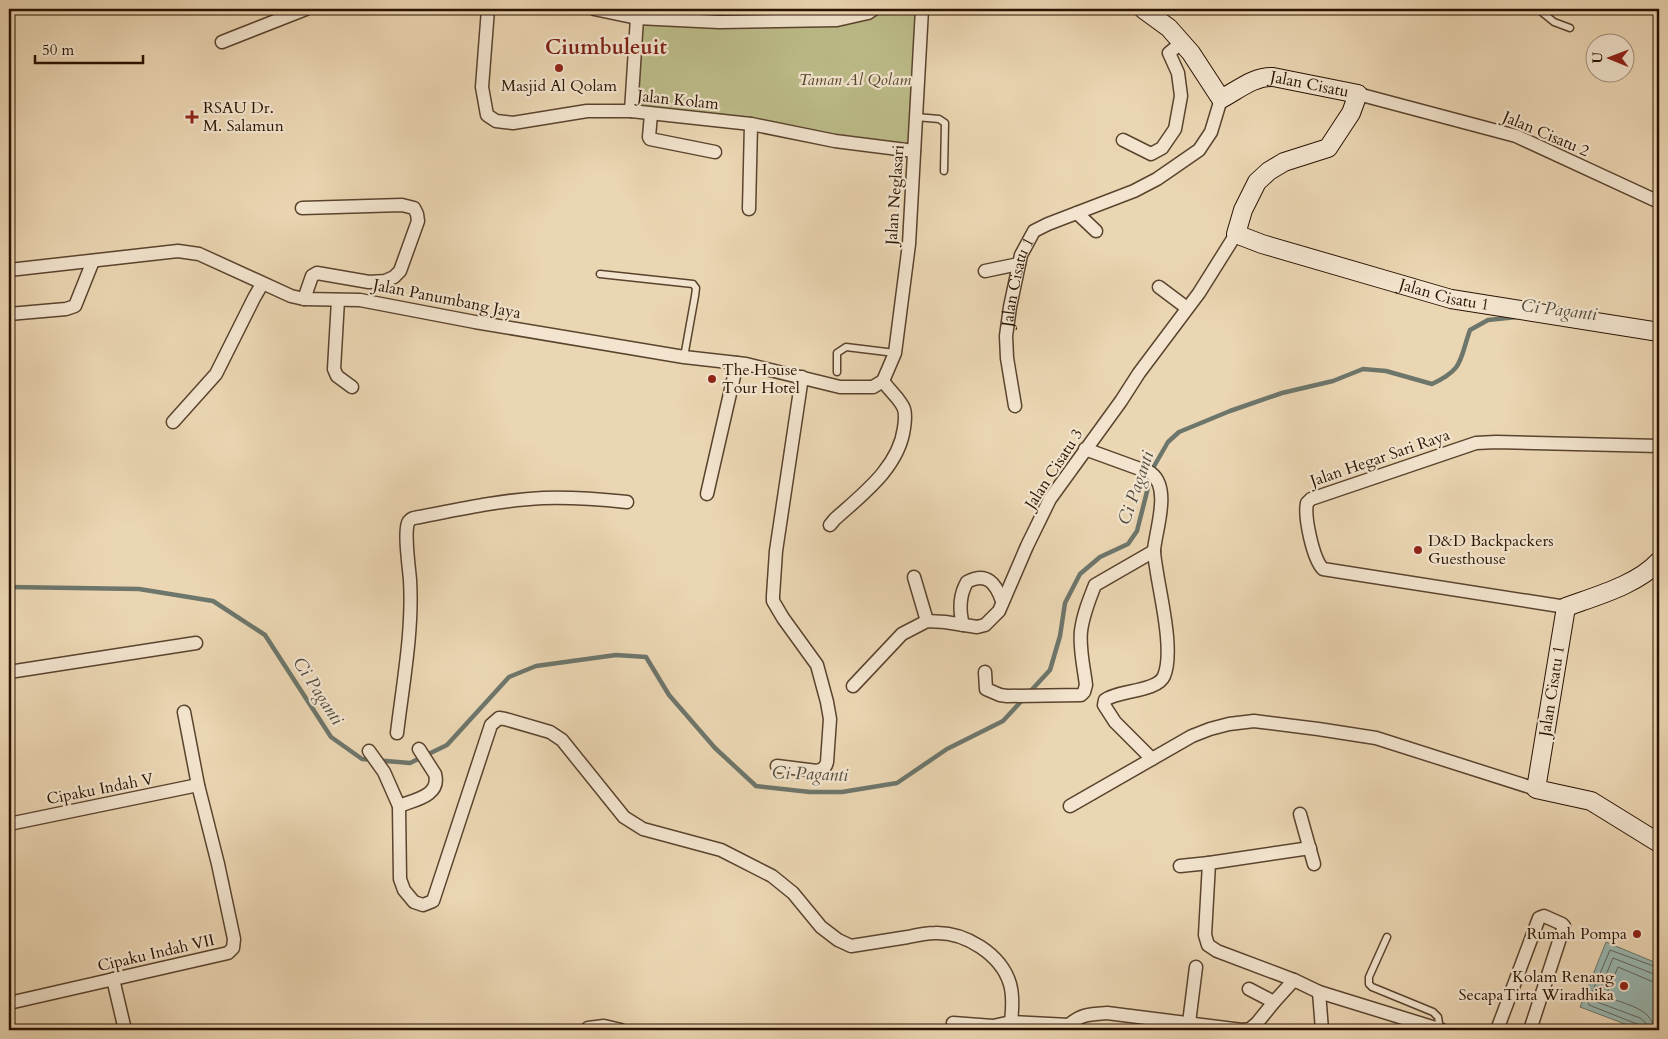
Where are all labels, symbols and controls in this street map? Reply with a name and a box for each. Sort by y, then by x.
scale bar [35,32,142,64]
north arrow [1586,32,1636,82]
district label: Ciumbuleuit [545,33,668,62]
text: 50 m [42,40,74,60]
text: U [1588,51,1607,64]
marker: Masjid Al Qolam [553,62,565,74]
street label: Jalan Cisatu [1266,65,1351,103]
park label: Taman Al Qolam [799,69,911,91]
place label: Masjid Al Qolam [501,75,617,97]
street label: Jalan Kolam [634,85,720,115]
place label: RSAU Dr. M. Salamun [203,97,284,137]
street label: Jalan Cisatu 2 [1498,105,1593,162]
marker: RSAU Dr. M. Salamun [185,110,199,124]
street label: Jalan Neglasari [880,144,910,248]
street label: Jalan Cisatu 1 [996,233,1040,330]
street label: Jalan Cisatu 1 [1395,273,1491,316]
street label: Jalan Panumbang Jaya [369,274,523,324]
water label: Ci Paganti [1520,293,1599,327]
place label: The House Tour Hotel [722,359,800,399]
marker: The House Tour Hotel [706,373,718,385]
street label: Jalan Cisatu 3 [1019,424,1088,515]
street label: Jalan Hegar Sari Raya [1305,424,1453,493]
water label: Ci Paganti [1112,447,1161,528]
place label: D&D Backpackers Guesthouse [1428,530,1554,570]
marker: D&D Backpackers Guesthouse [1412,544,1424,556]
street label: Jalan Cisatu 1 [1534,644,1570,740]
water label: Ci Paganti [287,652,350,731]
water label: Ci Paganti [771,760,850,788]
street label: Cipaku Indah V [45,768,156,810]
place label: Rumah Pompa [1527,923,1627,945]
marker: Rumah Pompa [1631,928,1643,940]
street label: Cipaku Indah VII [95,929,217,977]
place label: Kolam Renang SecapaTirta Wiradhika [1459,966,1614,1006]
marker: Kolam Renang SecapaTirta Wiradhika [1618,980,1630,992]

